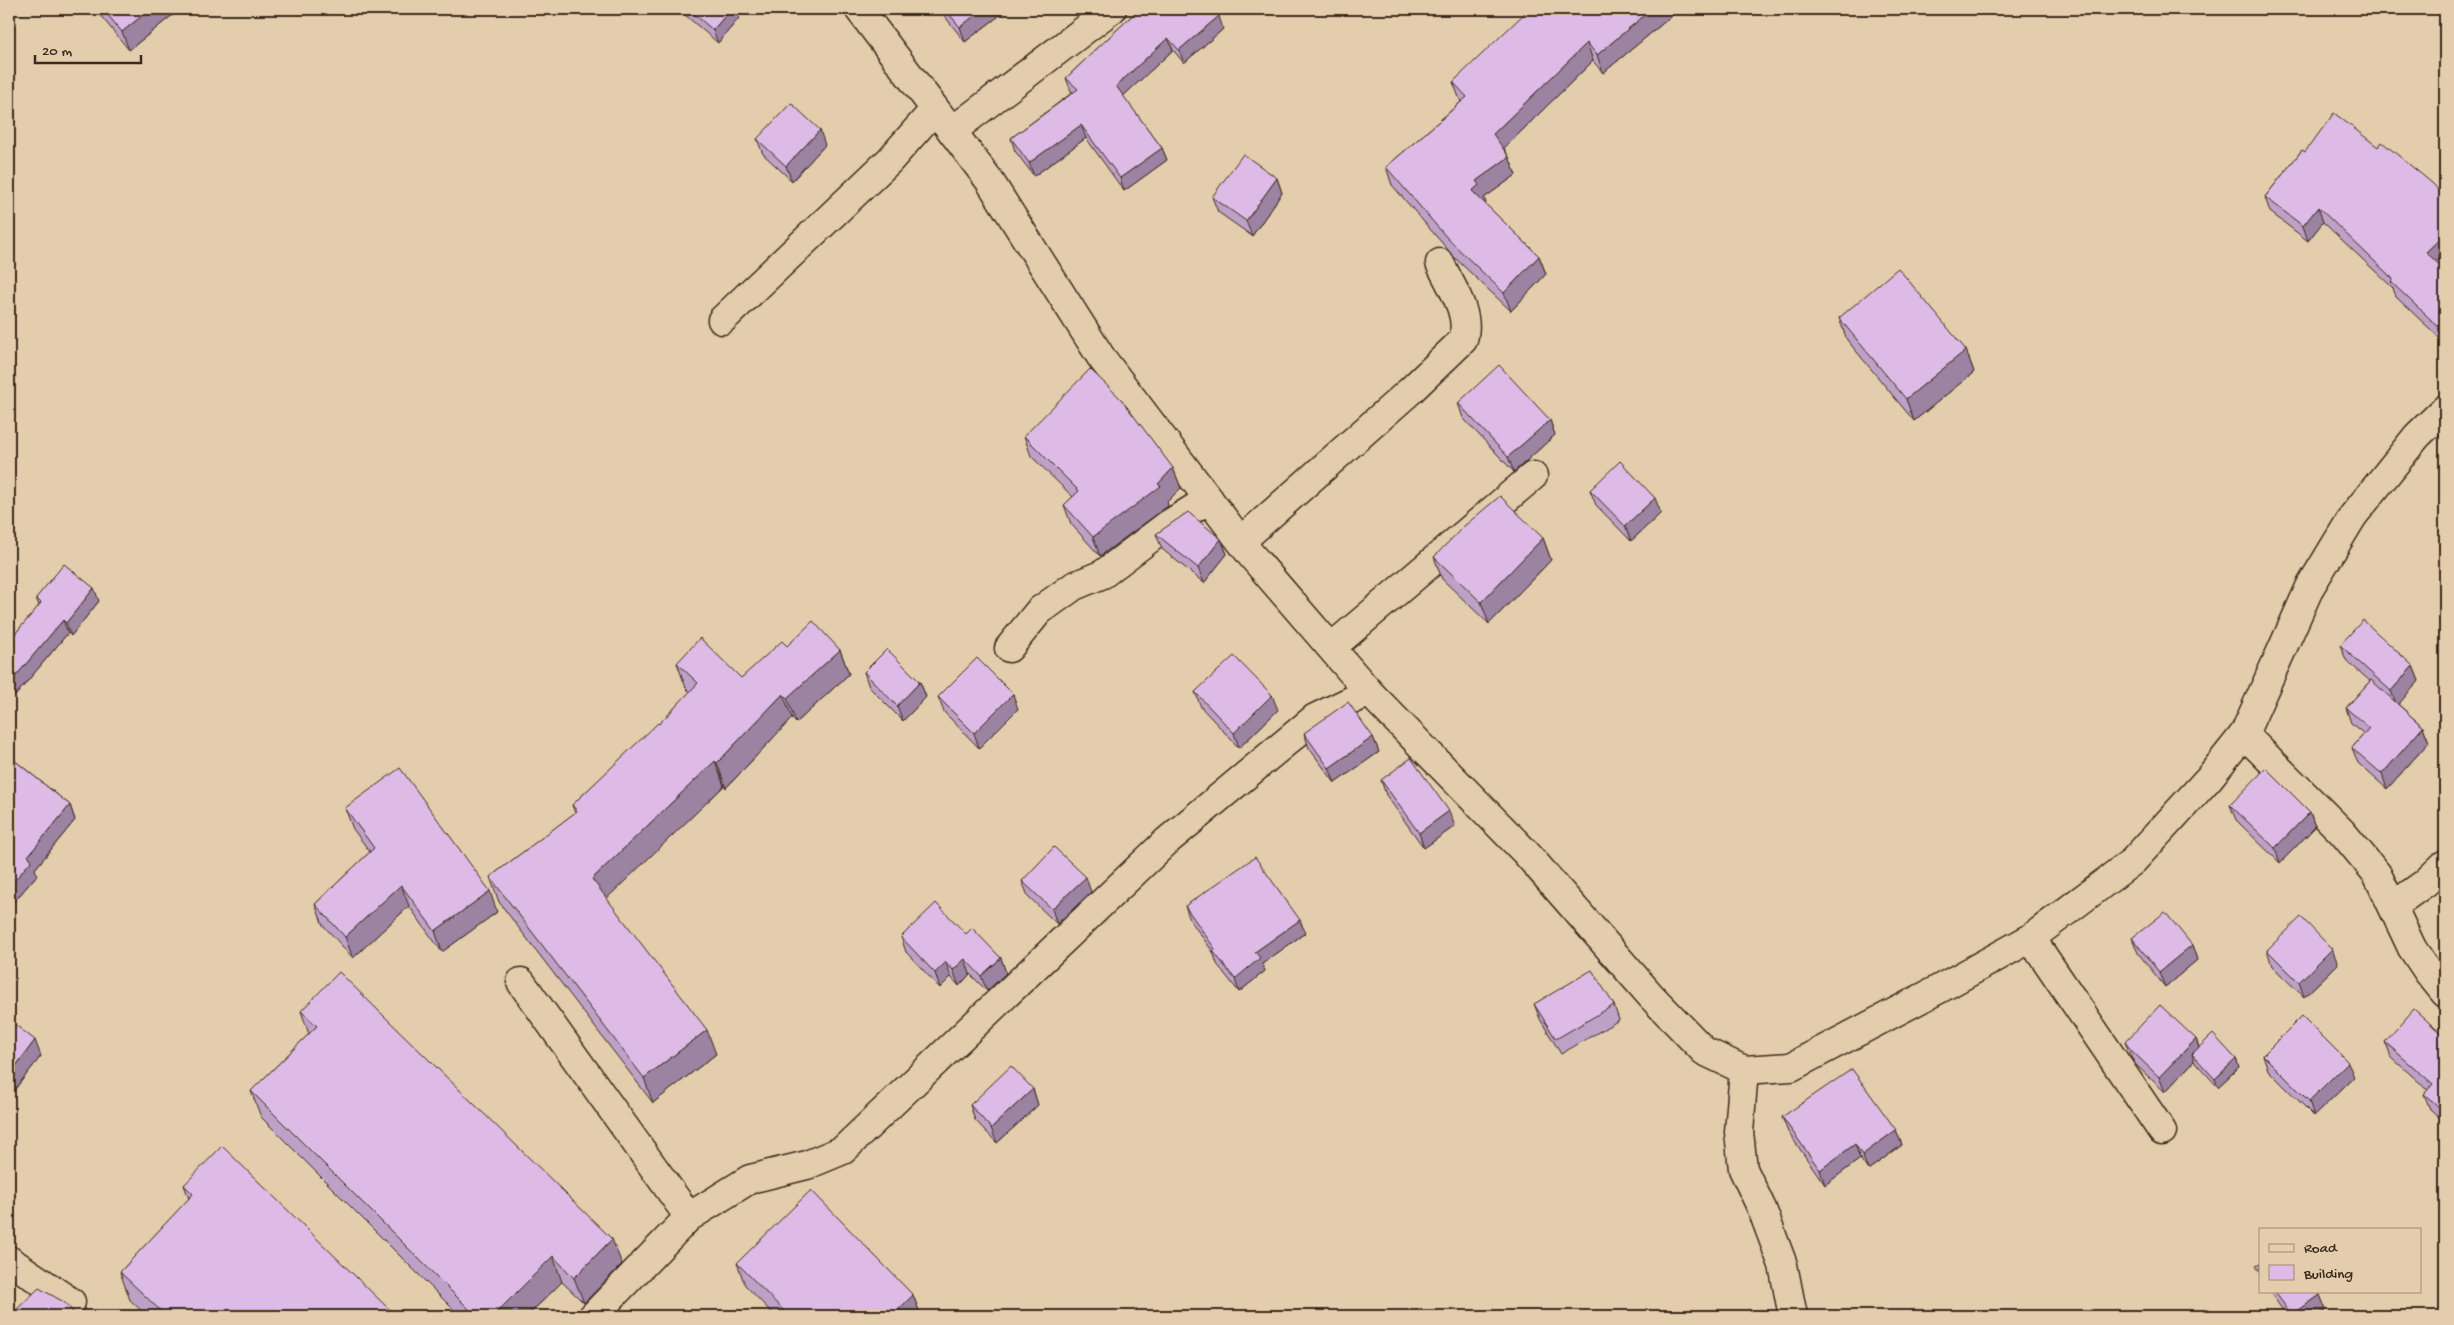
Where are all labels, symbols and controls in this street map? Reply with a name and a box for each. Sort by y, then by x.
scale bar [35,32,141,64]
text: 20 m [42,43,72,61]
legend [2259,1228,2422,1292]
text: Road [2304,1240,2338,1258]
text: Building [2303,1266,2353,1284]

